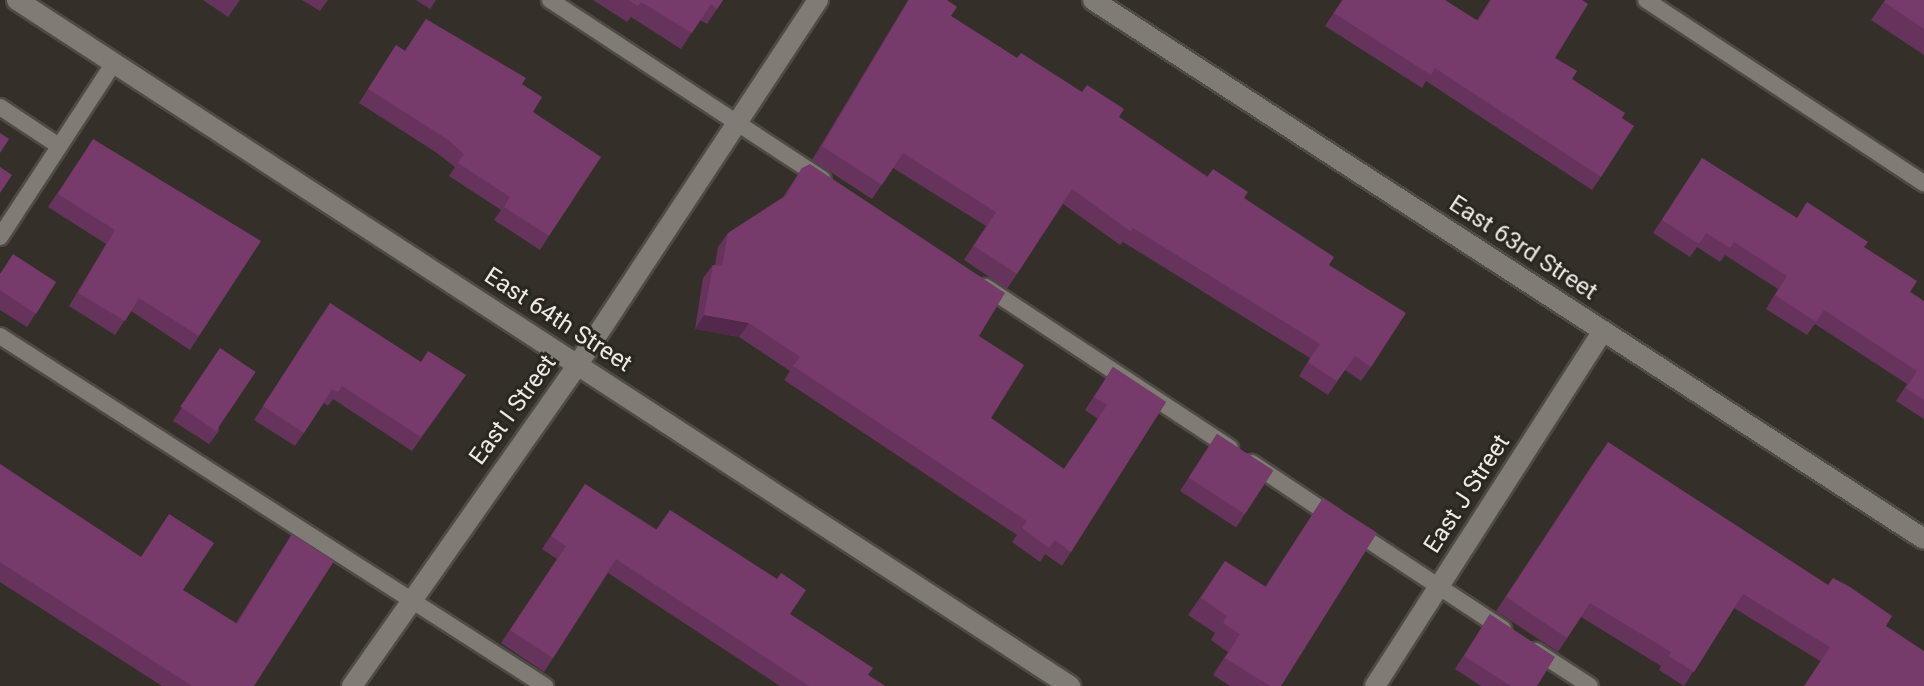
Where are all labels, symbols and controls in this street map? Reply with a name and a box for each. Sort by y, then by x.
street label: East 63rd Street [1444,189,1602,307]
street label: East 64th Street [479,262,637,378]
street label: East I Street [464,349,562,471]
street label: East J Street [1418,429,1516,559]

